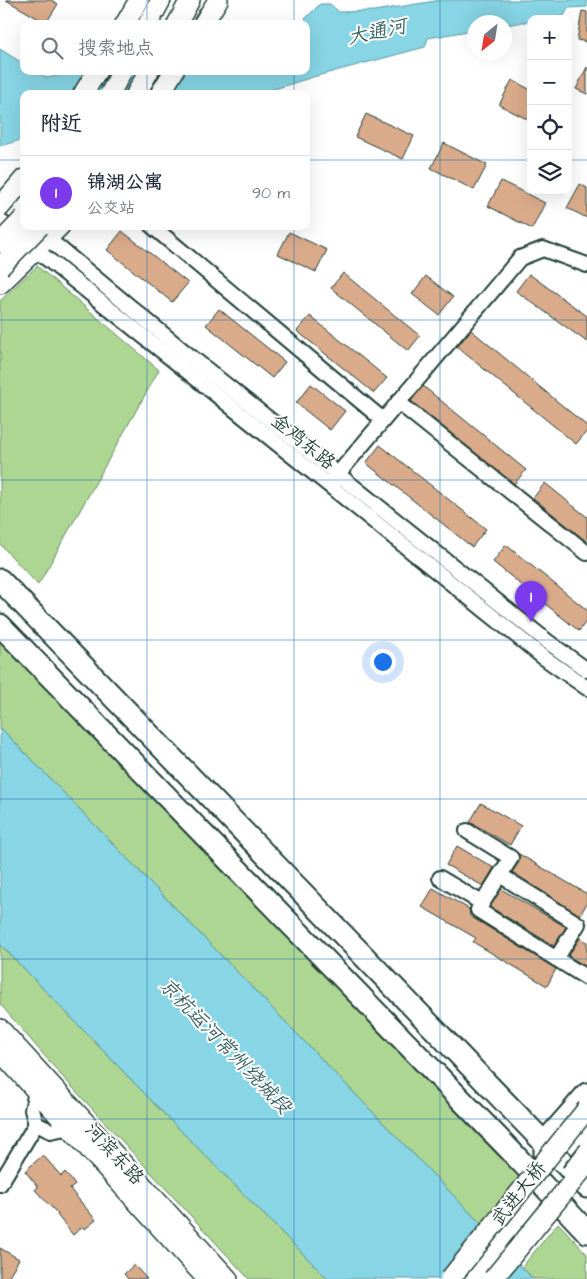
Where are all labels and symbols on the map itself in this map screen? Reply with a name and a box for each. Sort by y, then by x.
water label: 大通河 [345,11,412,52]
north arrow [467,15,512,60]
street label: 金鸡东路 [265,408,341,476]
pin: 1 [515,581,547,622]
your location [370,649,396,675]
water label: 京杭运河常州绕城段 [152,972,299,1122]
street label: 河滨东路 [78,1117,150,1191]
street label: 武进大桥 [485,1156,553,1232]

